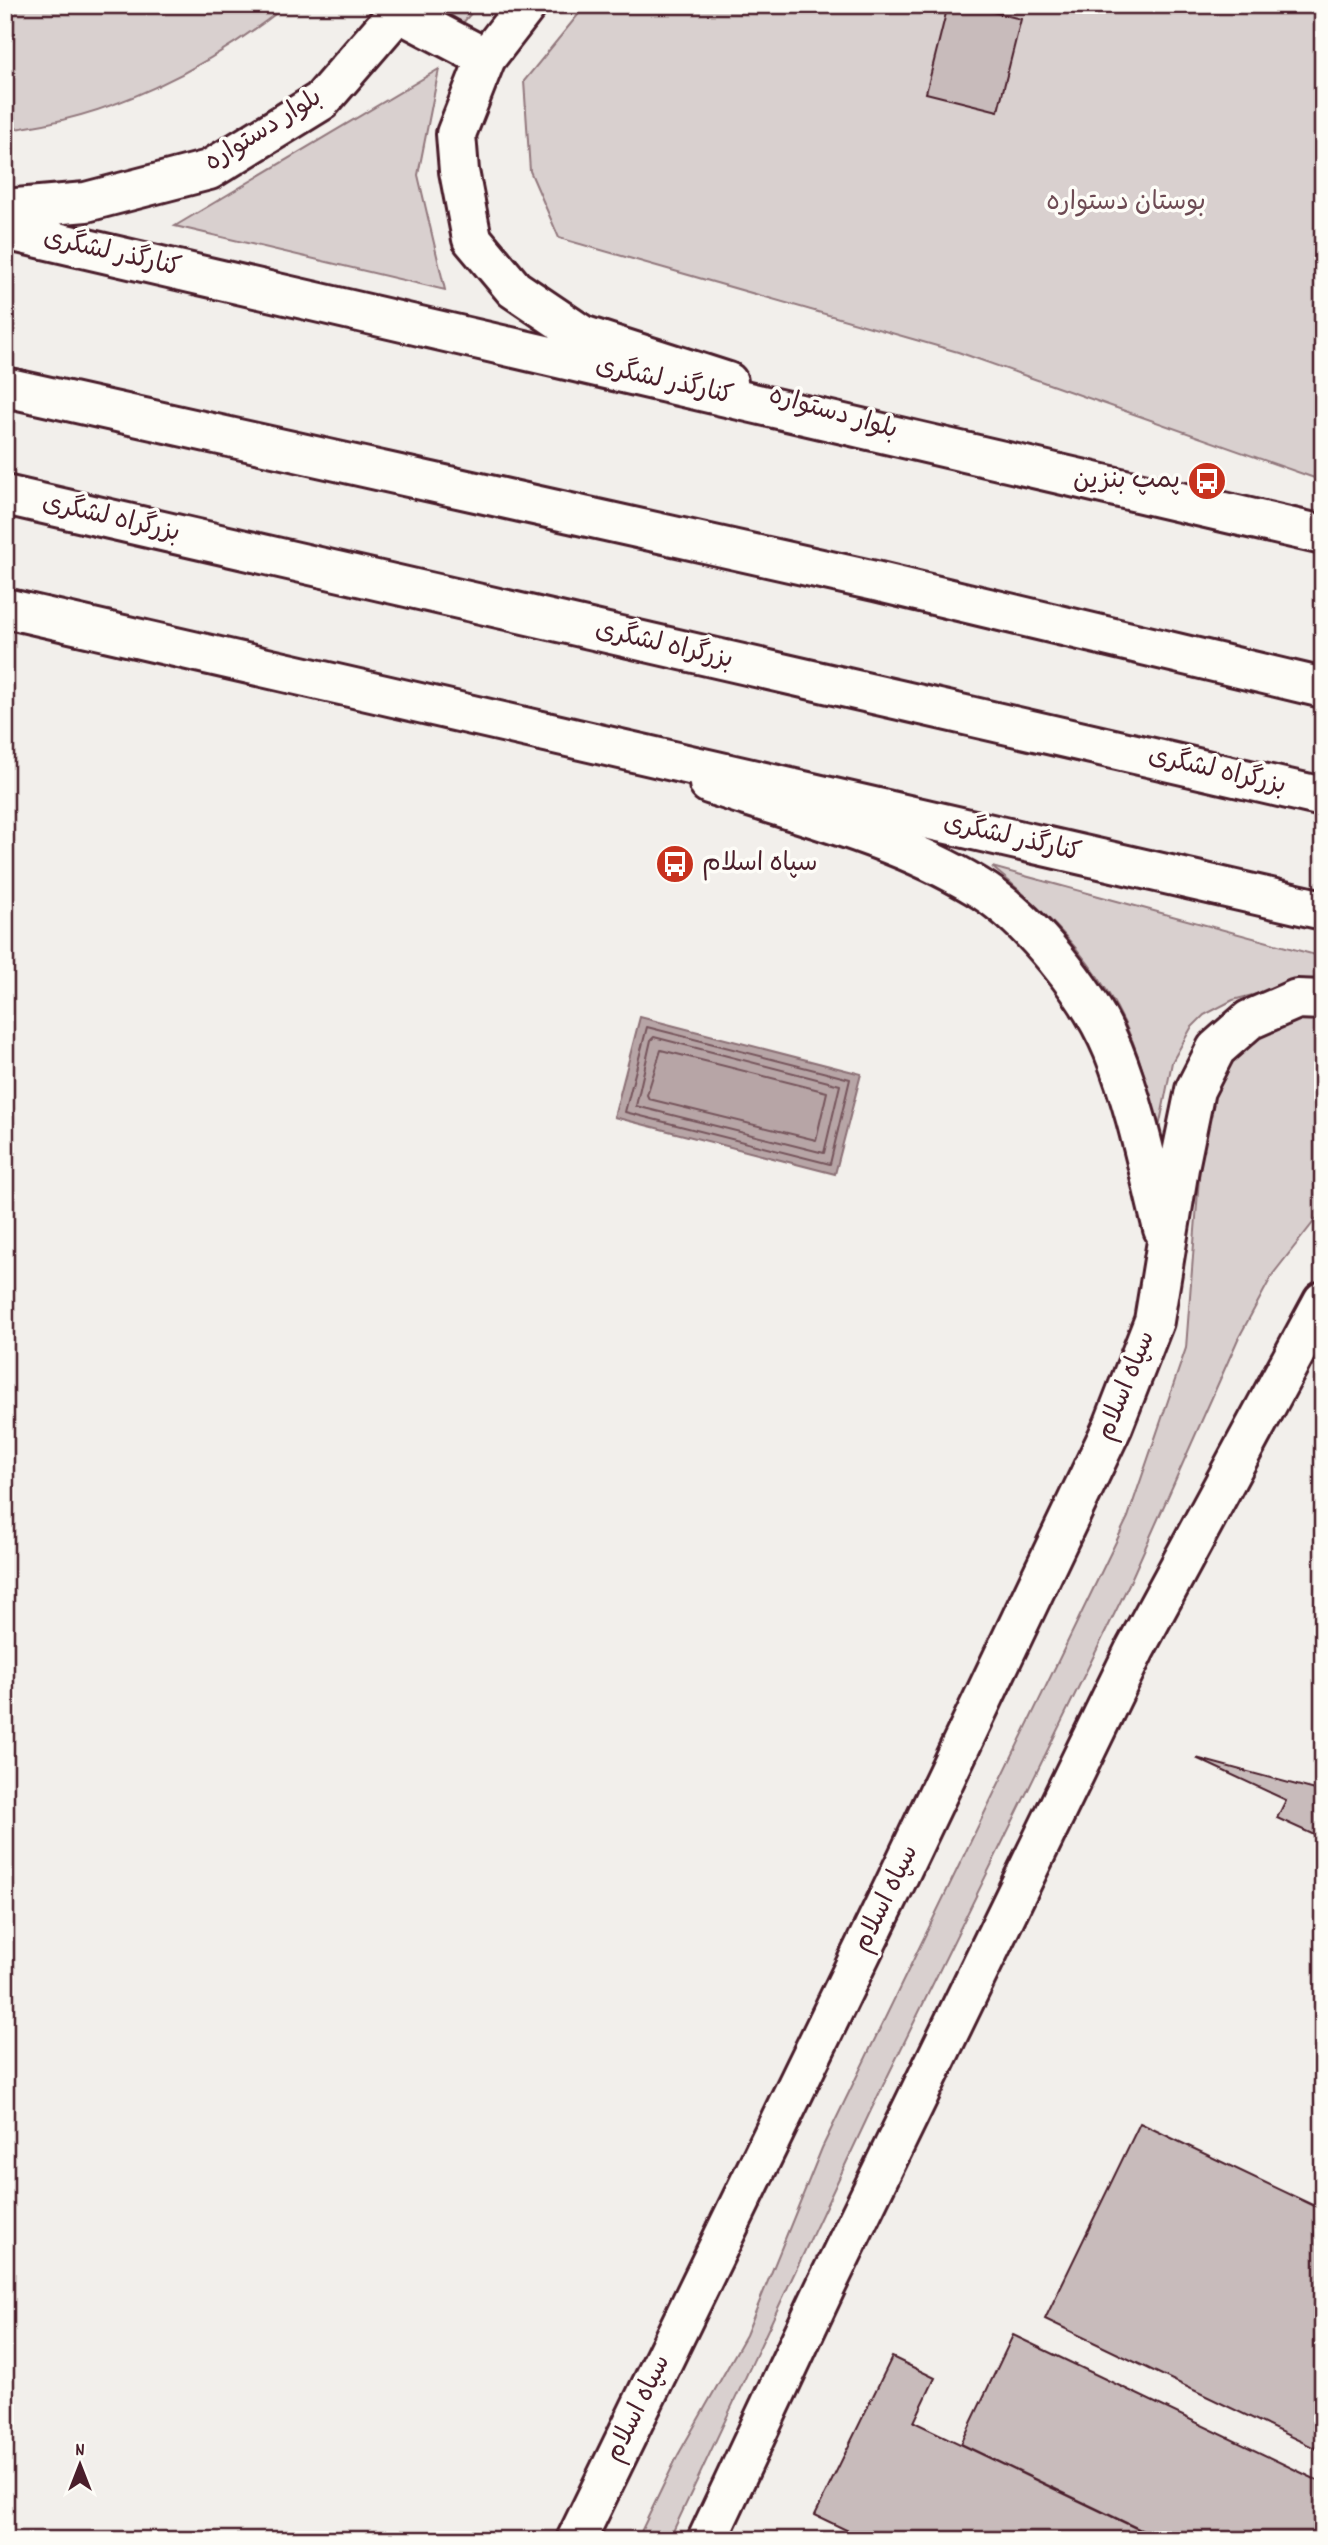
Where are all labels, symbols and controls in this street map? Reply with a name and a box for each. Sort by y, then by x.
street label: بلوار دستواره [198,80,330,182]
park label: بوستان دستواره [1046,185,1206,222]
street label: کنارگذر لشگری [39,220,185,288]
street label: کنارگذر لشگری [591,348,737,416]
street label: بلوار دستواره [764,378,902,450]
bus stop icon: پمپ بنزین [1186,460,1228,502]
place label: پمپ بنزین [1073,463,1180,500]
street label: بزرگراه لشگری [38,485,184,553]
street label: بزرگراه لشگری [591,612,737,680]
street label: بزرگراه لشگری [1144,738,1290,806]
street label: کنارگذر لشگری [939,805,1085,873]
bus stop icon: سپاه اسلام [654,843,696,885]
place label: سپاه اسلام [702,846,818,883]
street label: سپاه اسلام [1088,1326,1166,1446]
street label: سپاه اسلام [845,1839,929,1959]
street label: سپاه اسلام [597,2349,681,2469]
north arrow [46,2430,116,2500]
text: N [75,2438,85,2465]

